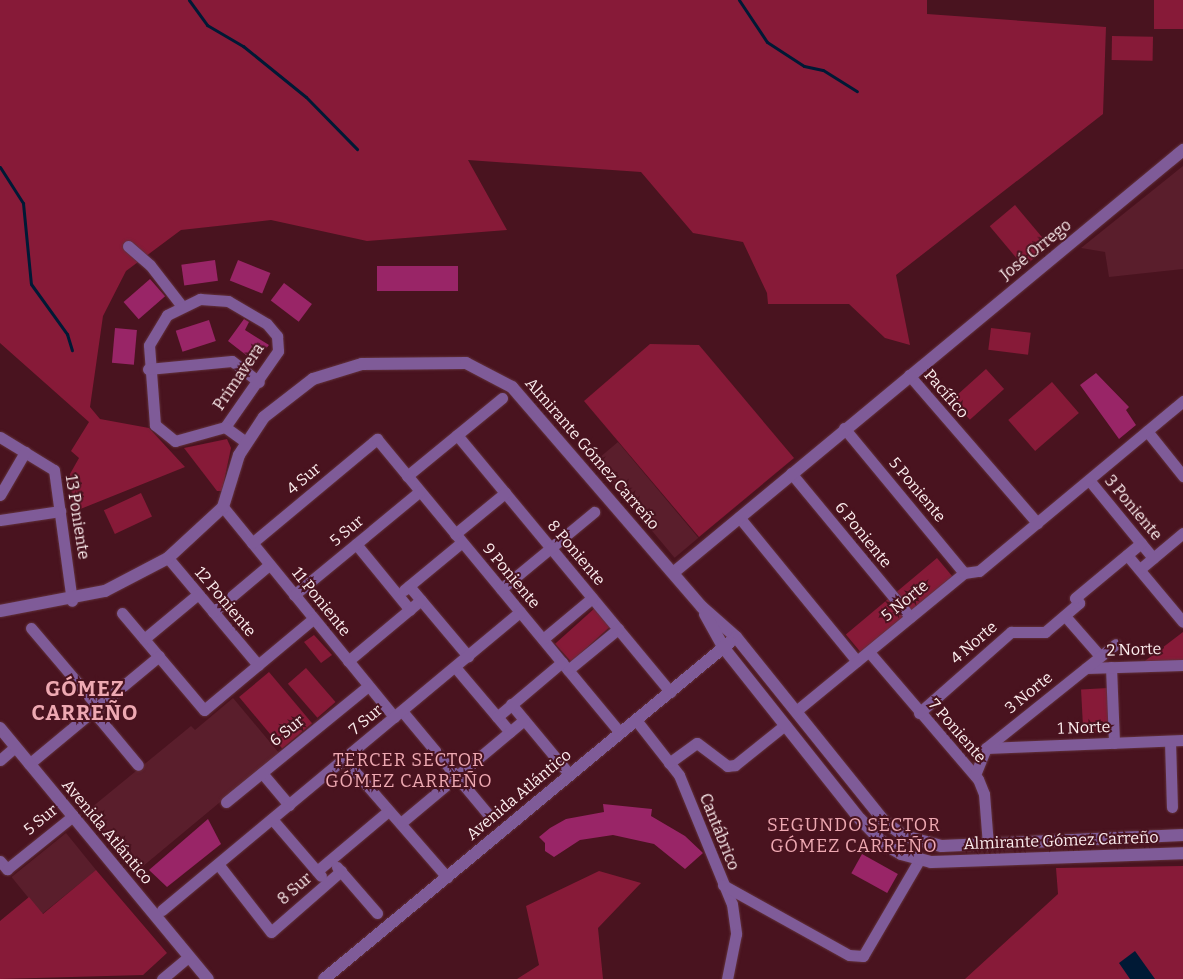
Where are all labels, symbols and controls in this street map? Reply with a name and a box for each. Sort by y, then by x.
street label: José Orrego [997,216,1075,284]
street label: Primavera [210,340,268,414]
street label: Pacífico [920,366,972,422]
street label: Almirante Gómez Carreño [521,374,663,534]
street label: 5 Poniente [884,454,950,526]
street label: 4 Sur [283,459,325,499]
street label: 3 Poniente [1100,472,1166,544]
street label: 13 Poniente [61,473,93,561]
street label: 6 Poniente [831,498,895,572]
street label: 5 Sur [326,511,368,551]
street label: 8 Poniente [543,516,609,590]
street label: 9 Poniente [478,540,544,612]
street label: 12 Poniente [190,563,260,641]
street label: 11 Poniente [287,564,355,640]
street label: 5 Norte [878,576,932,626]
street label: 4 Norte [947,618,1001,668]
street label: 2 Norte [1106,639,1162,661]
street label: 3 Norte [1001,668,1057,718]
district label: GÓMEZ CARREÑO [31,676,139,726]
street label: 7 Poniente [924,695,990,767]
street label: 7 Sur [345,701,387,739]
street label: 6 Sur [266,711,308,751]
street label: 1 Norte [1057,717,1111,739]
street label: Avenida Atlántico [463,746,575,844]
district label: TERCER SECTOR GÓMEZ CARREÑO [324,750,494,792]
street label: Avenida Atlántico [58,776,156,888]
street label: Cantábrico [695,791,743,873]
street label: 5 Sur [20,801,62,839]
district label: SEGUNDO SECTOR GÓMEZ CARREÑO [765,815,943,858]
street label: Almirante Gómez Carreño [963,828,1159,854]
street label: 8 Sur [274,869,316,909]

